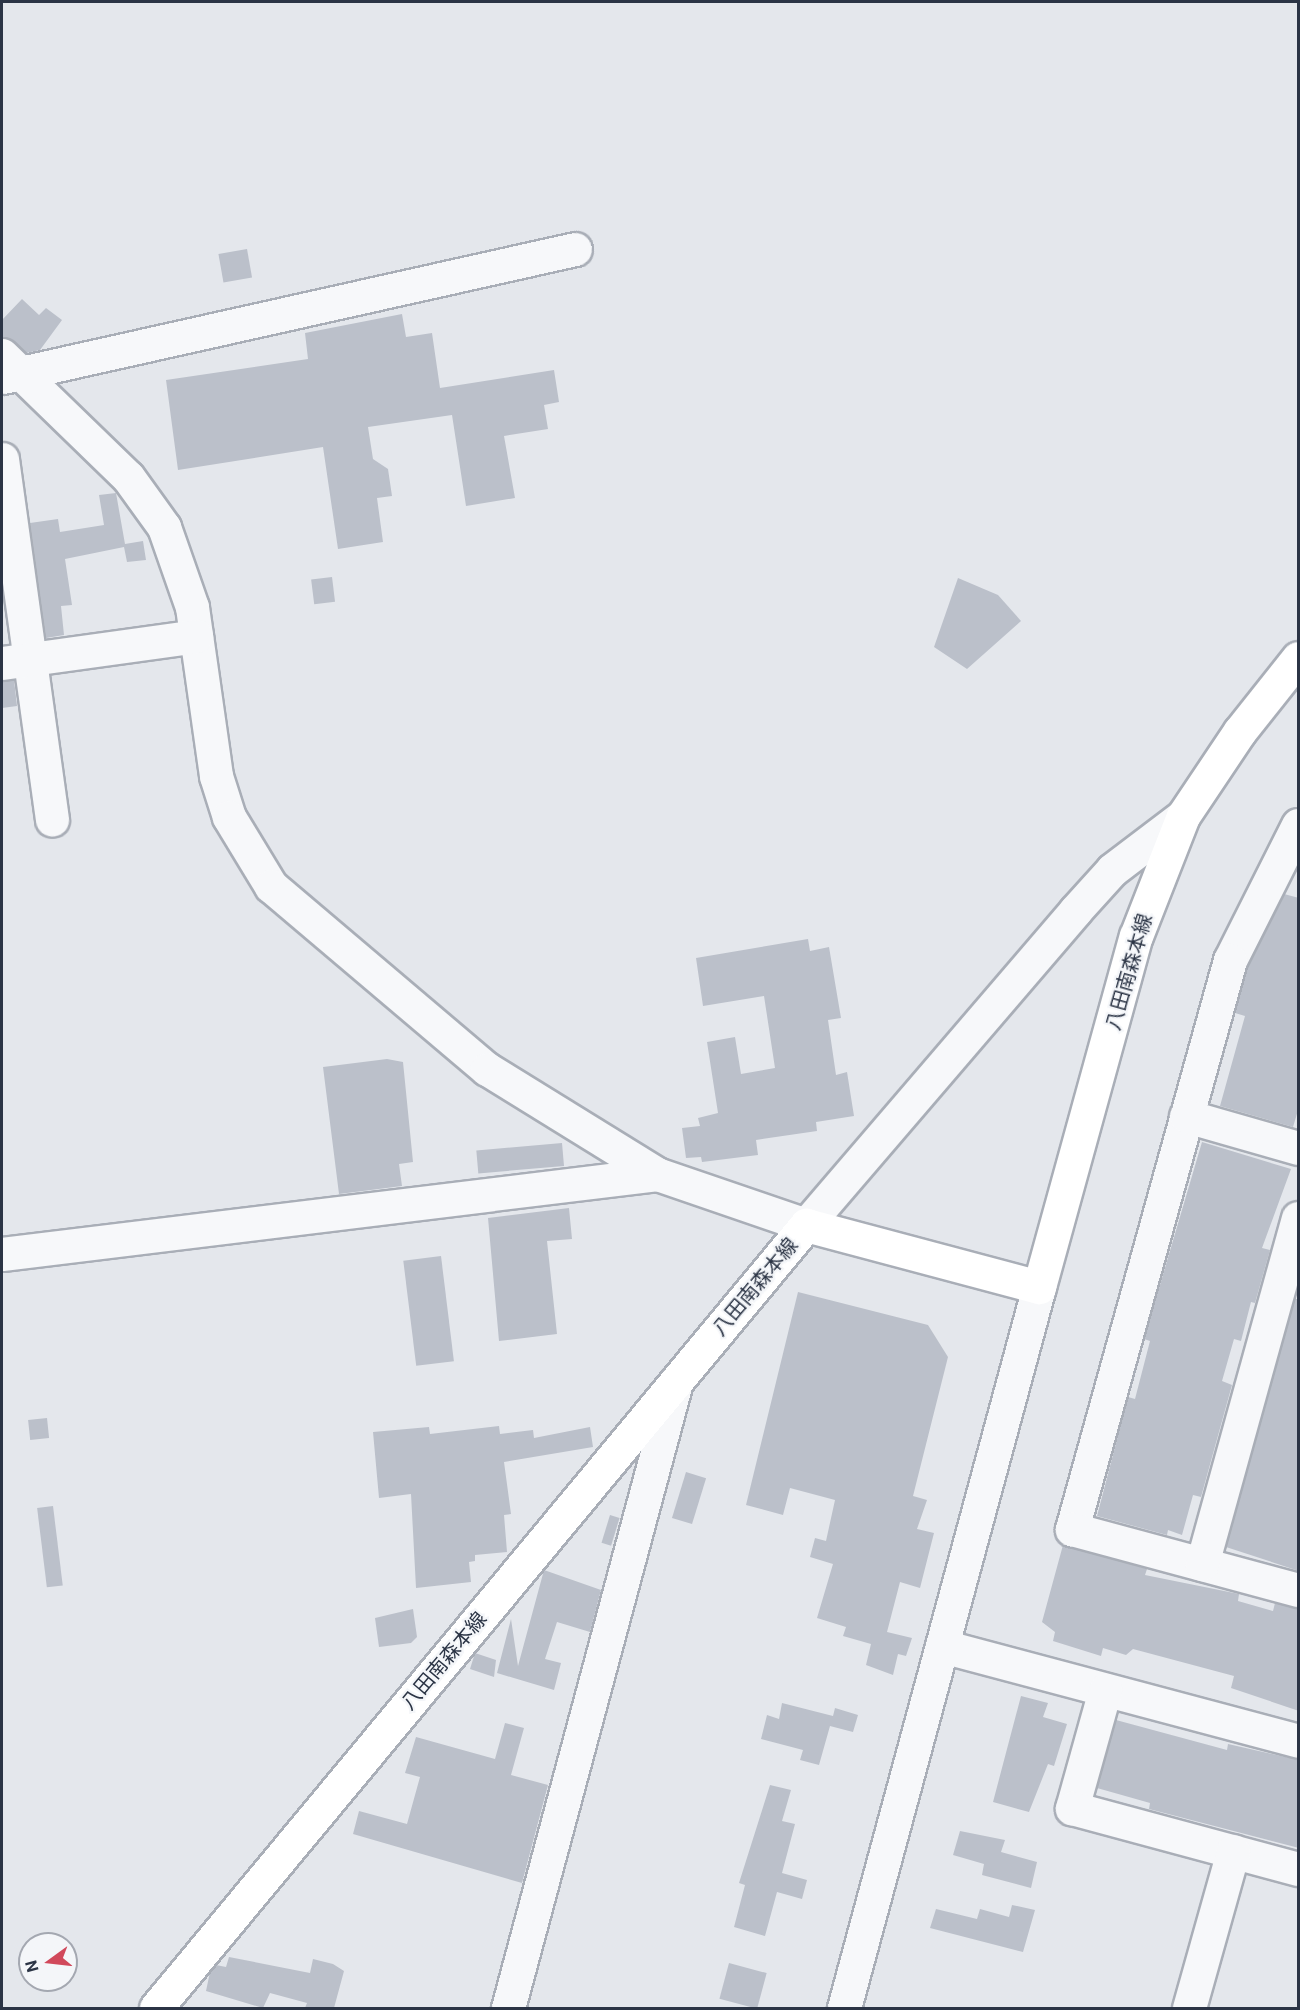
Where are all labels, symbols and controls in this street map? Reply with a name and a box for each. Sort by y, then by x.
street label: 八田南森本線 [1101,911,1157,1033]
street label: 八田南森本線 [707,1233,803,1341]
street label: 八田南森本線 [396,1607,492,1715]
north arrow [18,1932,78,1992]
text: N [21,1958,43,1974]

